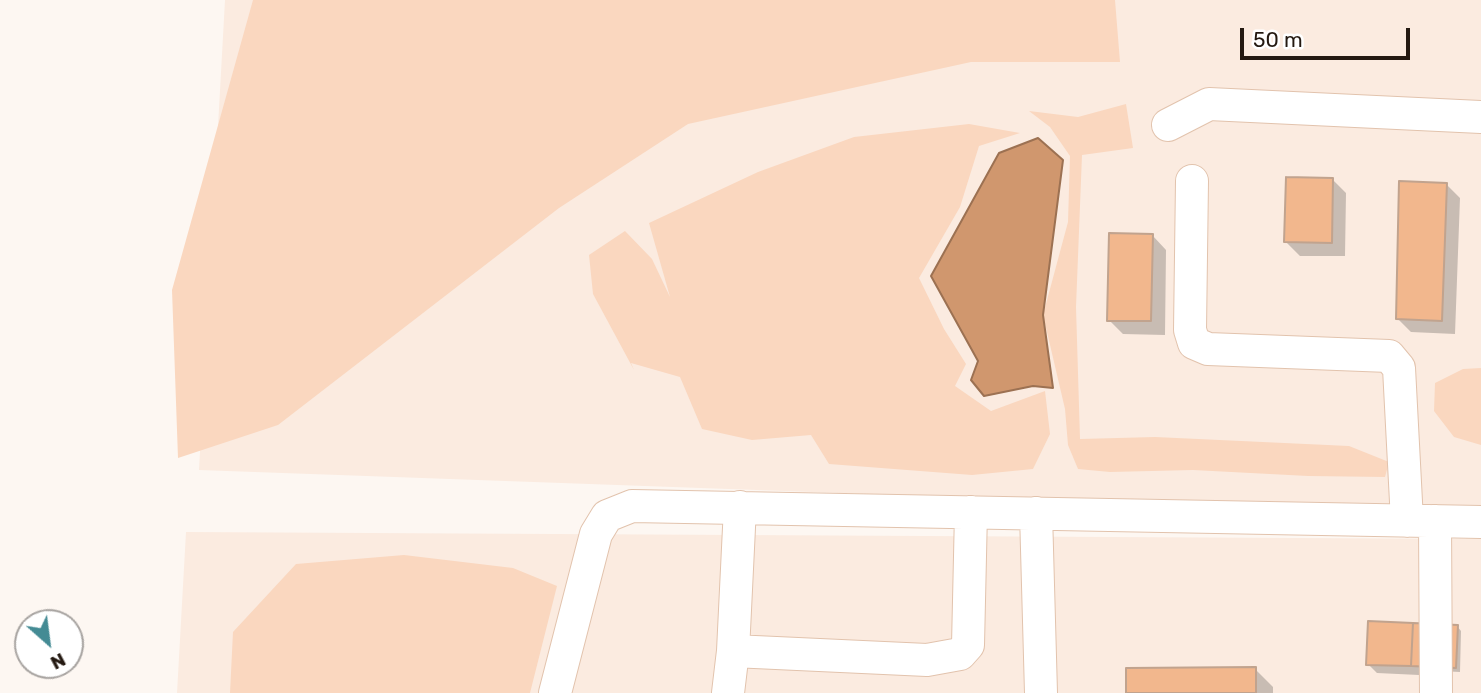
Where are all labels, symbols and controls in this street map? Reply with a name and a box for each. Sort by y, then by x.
scale bar [1243,14,1413,58]
text: 50 m [1253,27,1303,52]
north arrow [14,609,84,679]
text: N [47,648,70,675]

